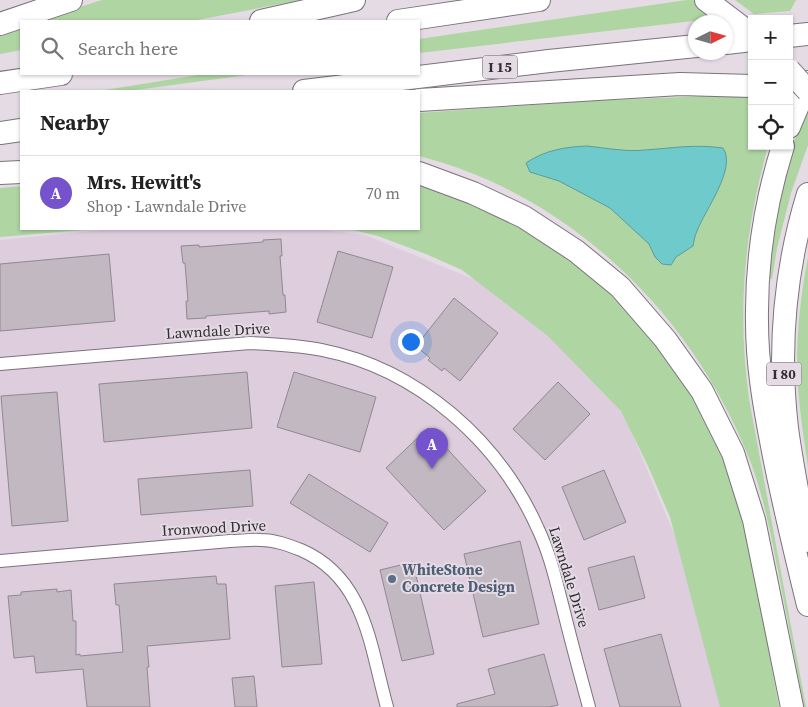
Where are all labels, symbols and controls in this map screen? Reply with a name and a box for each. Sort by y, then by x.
north arrow [688,15,733,60]
map controls [748,15,793,150]
button: + [748,15,793,60]
search box [20,20,420,75]
icon: search [38,34,66,62]
text: Search here [78,35,178,61]
road number: I 15 [482,56,518,78]
button: − [748,60,793,105]
button: locate [748,105,793,150]
text: Nearby [40,108,110,137]
text: Mrs. Hewitt's [87,169,201,195]
text: A [51,182,61,204]
text: 70 m [366,182,400,204]
text: Shop · Lawndale Drive [87,195,246,217]
street label: Lawndale Drive [165,317,271,344]
your location [398,329,424,355]
road number: I 80 [766,362,802,386]
pin: A [416,428,448,469]
street label: Ironwood Drive [161,514,267,541]
street label: Lawndale Drive [544,524,595,630]
place label: WhiteStone Concrete Design [402,559,515,597]
marker: WhiteStone Concrete Design [386,573,398,585]

